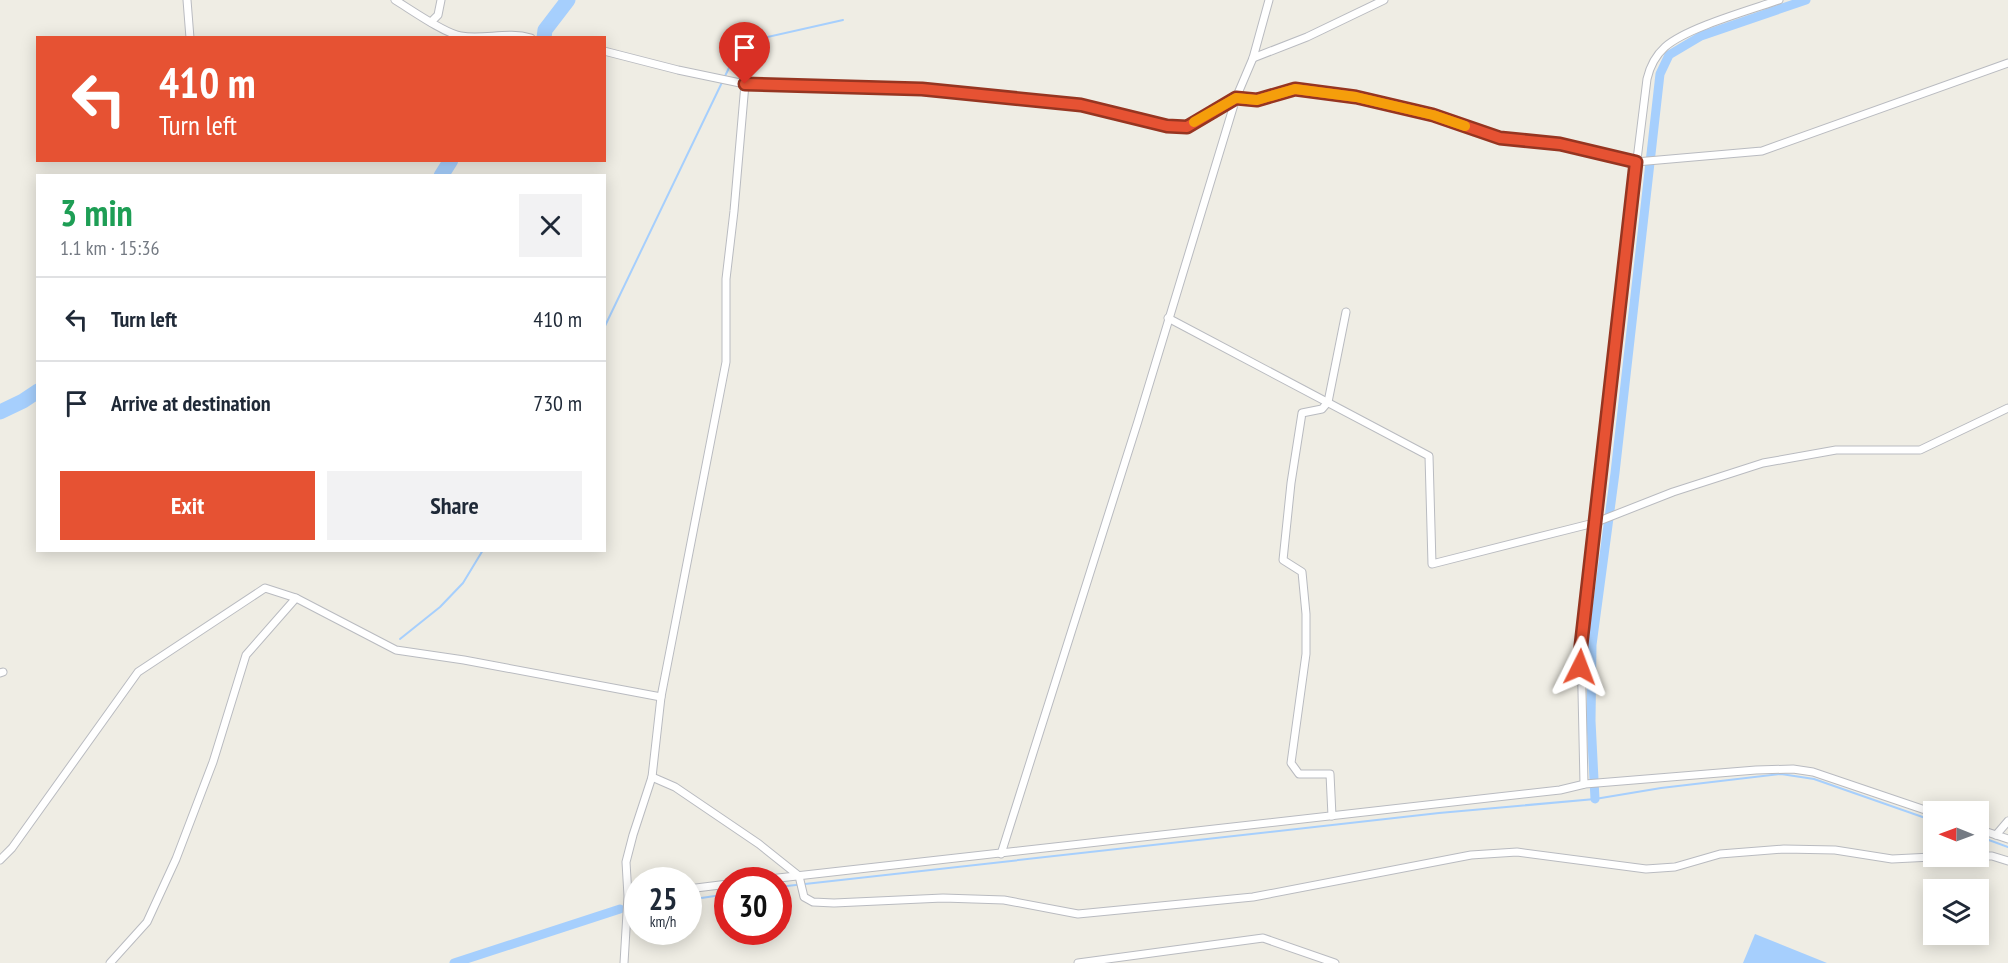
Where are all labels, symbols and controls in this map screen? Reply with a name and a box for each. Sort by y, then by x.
pin [719,22,770,84]
icon: arrive [728,31,761,64]
text: 410 m [159,55,256,110]
icon: left [60,60,138,138]
text: Turn left [159,108,237,142]
text: 3 min [60,189,133,236]
button: close [519,194,582,257]
text: 1.1 km · 15:36 [60,235,159,261]
icon: left [60,303,93,336]
text: Turn left [111,305,177,333]
text: 410 m [533,305,582,333]
icon: arrive [60,387,93,420]
text: Arrive at destination [111,389,271,417]
text: 730 m [533,389,582,417]
button: Exit [60,471,315,540]
button: Share [327,471,582,540]
position arrow [1548,635,1612,699]
north arrow [1923,801,1989,867]
map controls [1923,801,1989,945]
speed limit sign: 30 [714,867,792,945]
text: 25 [649,879,677,918]
button: layers [1923,879,1989,945]
text: km/h [650,912,676,931]

